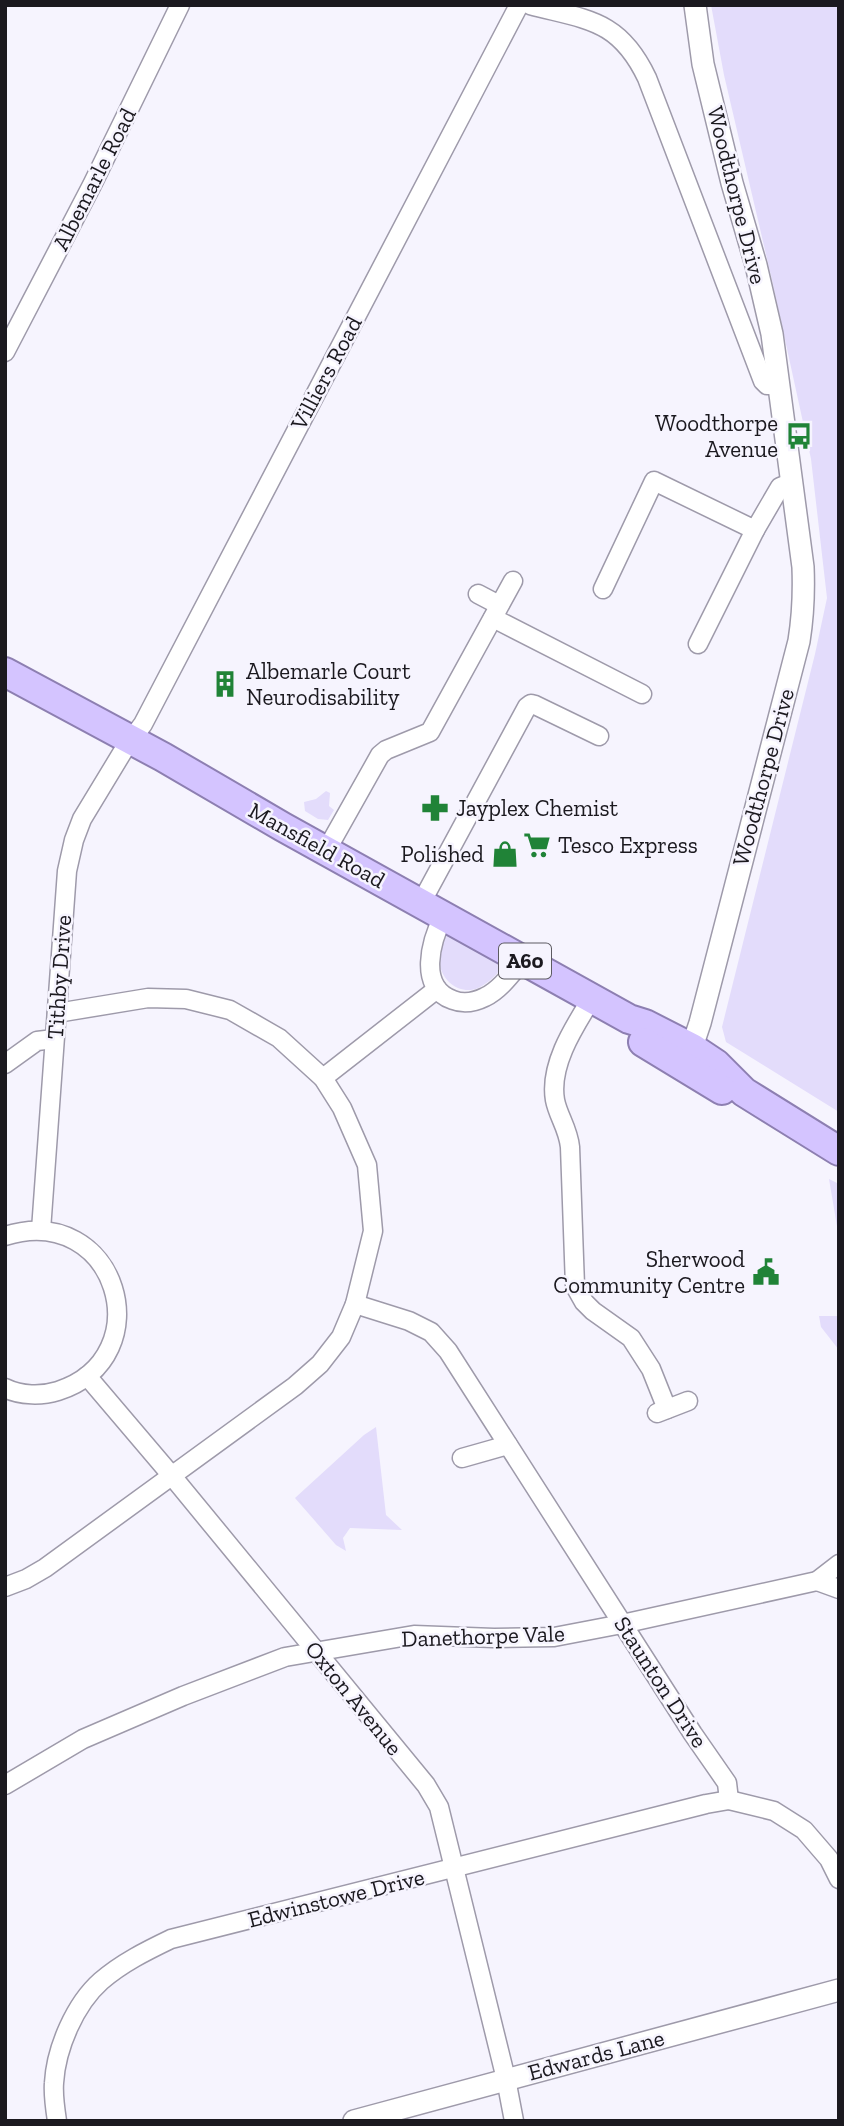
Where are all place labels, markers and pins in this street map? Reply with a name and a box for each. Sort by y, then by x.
place label: Woodthorpe Avenue [655,409,778,463]
bus stop icon: Woodthorpe Avenue [784,421,814,451]
place label: Albemarle Court Neurodisability [246,657,411,711]
building icon: Albemarle Court Neurodisability [210,669,240,699]
pharmacy icon: Jayplex Chemist [420,793,450,823]
place label: Jayplex Chemist [456,794,619,822]
supermarket icon: Tesco Express [522,830,552,860]
place label: Tesco Express [558,831,698,859]
shop icon: Polished [490,839,520,869]
place label: Polished [401,840,484,868]
place label: Sherwood Community Centre [553,1245,745,1299]
public building icon: Sherwood Community Centre [751,1257,781,1287]

